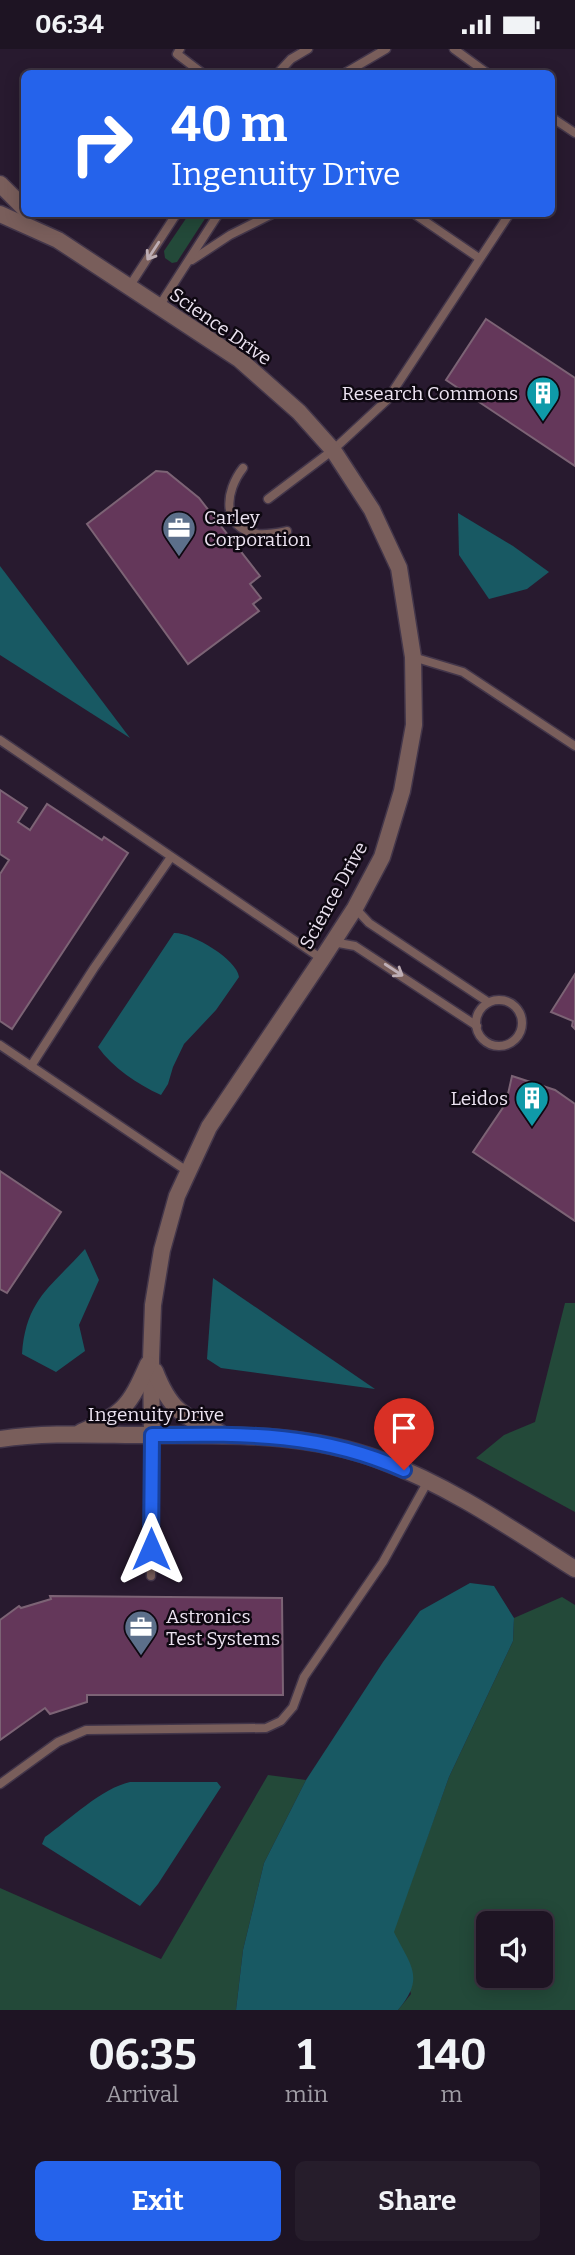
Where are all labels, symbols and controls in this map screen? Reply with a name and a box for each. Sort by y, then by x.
text: 06:34 [35,9,104,40]
text: 40 m [171,95,288,154]
icon: right [56,98,147,189]
text: Ingenuity Drive [171,155,401,193]
one-way arrow [146,240,160,260]
street label: Science Drive [165,283,276,370]
building icon: Research Commons [524,374,562,423]
place label: Research Commons [342,382,518,405]
place label: Carley Corporation [204,506,311,551]
office icon: Carley Corporation [160,509,198,558]
street label: Science Drive [294,838,372,953]
one-way arrow [384,963,403,977]
building icon: Leidos [513,1079,551,1128]
place label: Leidos [450,1087,508,1110]
pin [374,1398,434,1470]
street label: Ingenuity Drive [88,1403,224,1426]
icon: arrive [385,1409,423,1447]
position arrow [114,1512,188,1586]
place label: Astronics Test Systems [166,1605,280,1650]
office icon: Astronics Test Systems [122,1608,160,1657]
map controls [476,1911,553,1988]
button: sound [476,1911,553,1988]
text: 06:35 [88,2030,197,2080]
text: 1 [297,2030,316,2080]
text: 140 [416,2030,487,2080]
text: Arrival [106,2080,179,2108]
text: min [285,2080,328,2108]
text: m [441,2080,463,2108]
button: Exit [35,2161,281,2241]
button: Share [295,2161,540,2241]

